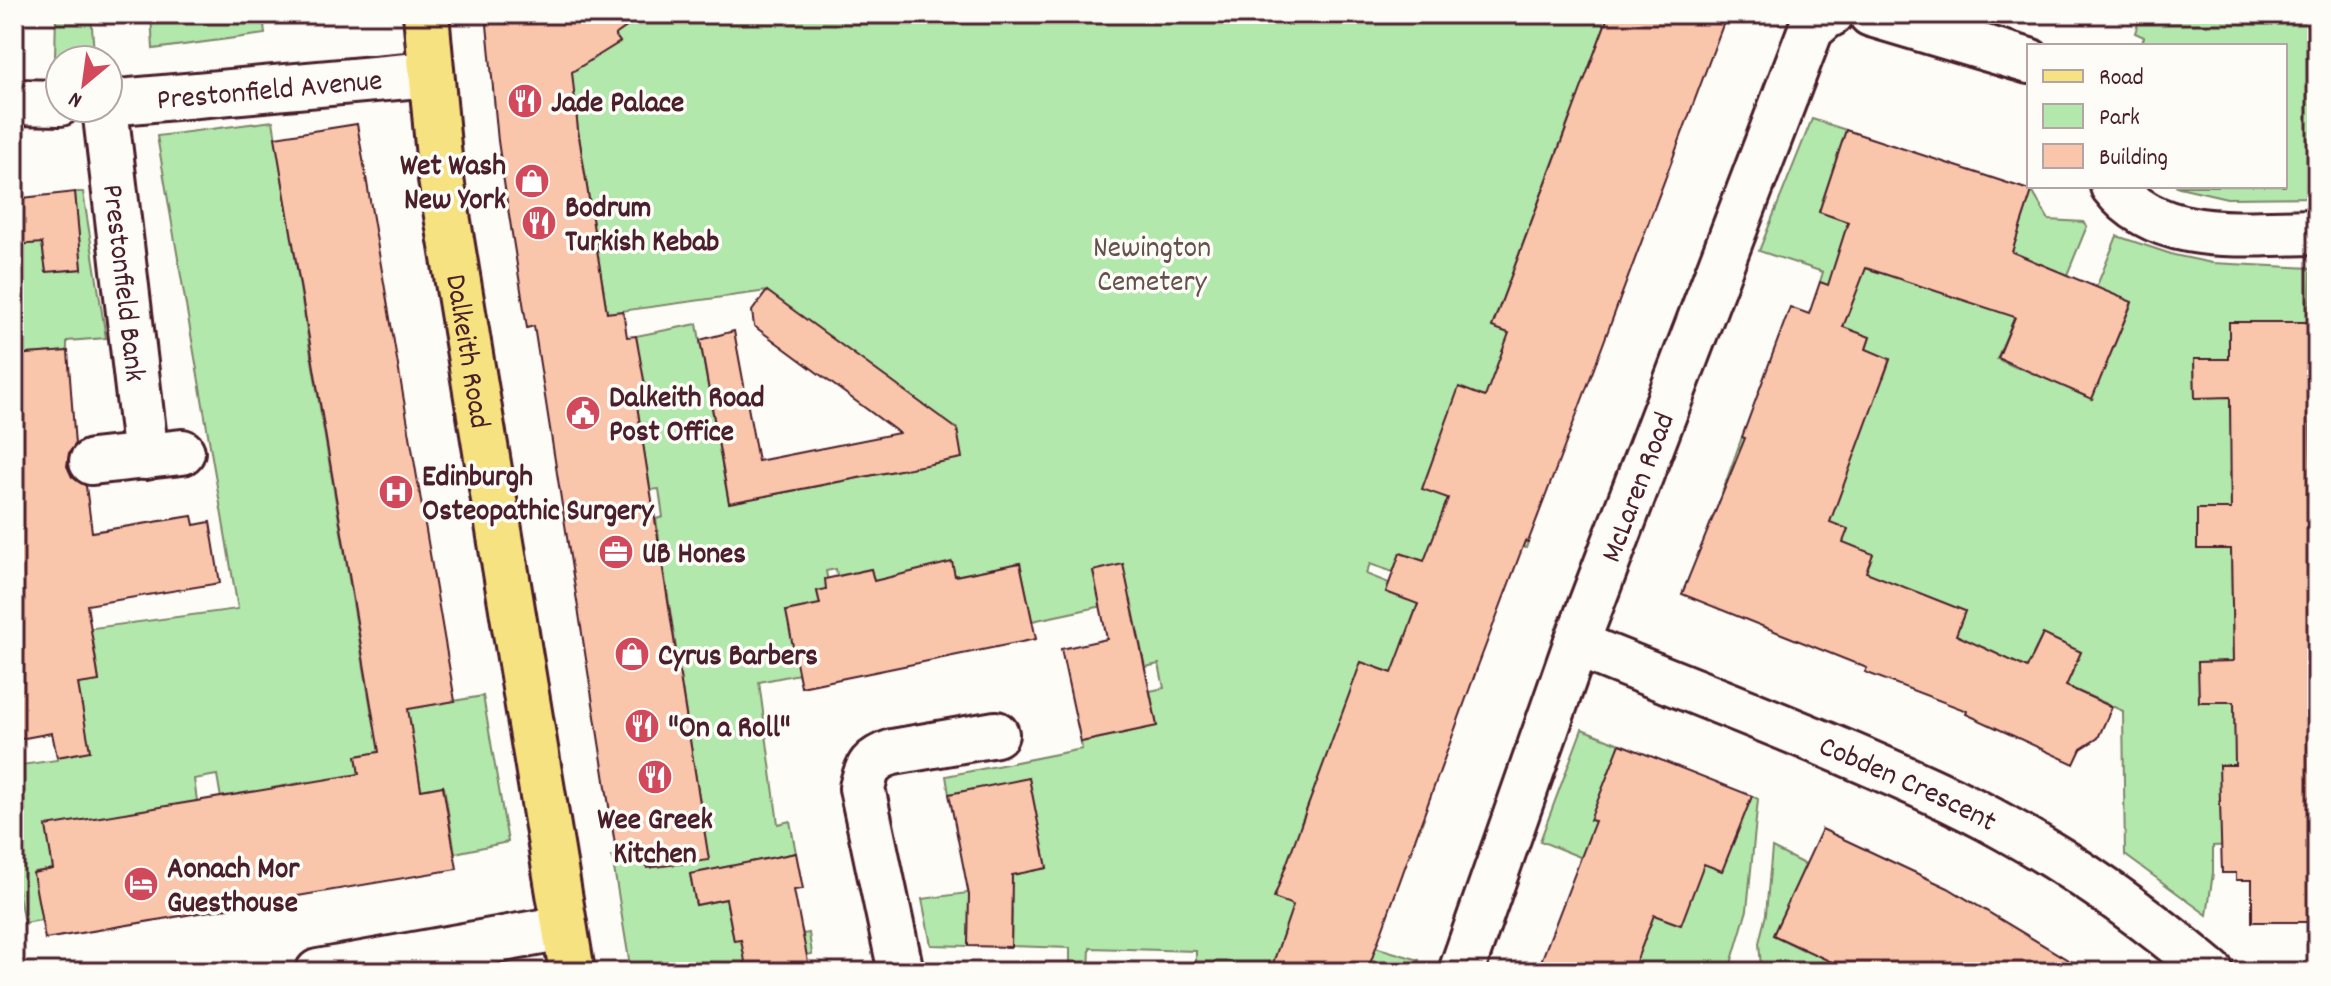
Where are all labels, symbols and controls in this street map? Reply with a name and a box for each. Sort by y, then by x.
north arrow [44,44,124,124]
legend [2027,44,2287,188]
street label: Prestonfield Avenue [155,61,384,125]
text: Road [2099,62,2144,96]
text: N [64,82,88,115]
restaurant icon: Jade Palace [506,82,544,120]
place label: Jade Palace [551,84,684,127]
text: Park [2099,102,2140,136]
text: Building [2099,142,2168,176]
place label: Wet Wash New York [400,147,506,224]
shop icon: Wet Wash New York [513,162,551,200]
street label: Prestonfield Bank [88,182,154,384]
place label: Bodrum Turkish Kebab [565,189,719,266]
restaurant icon: Bodrum Turkish Kebab [520,204,558,242]
park label: Newington Cemetery [1093,229,1211,306]
street label: Dalkeith Road [431,271,499,432]
place label: Dalkeith Road Post Office [609,379,764,456]
public building icon: Dalkeith Road Post Office [564,394,602,432]
street label: McLaren Road [1592,407,1688,569]
place label: Edinburgh Osteopathic Surgery [422,458,655,535]
hospital icon: Edinburgh Osteopathic Surgery [377,473,415,511]
office icon: UB Hones [597,533,635,571]
place label: UB Hones [642,535,746,578]
shop icon: Cyrus Barbers [613,635,651,673]
place label: Cyrus Barbers [658,637,818,680]
restaurant icon: "On a Roll" [623,707,661,745]
place label: "On a Roll" [668,709,791,752]
street label: Cobden Crescent [1811,727,2003,845]
restaurant icon: Wee Greek Kitchen [636,758,674,796]
place label: Wee Greek Kitchen [597,801,713,878]
place label: Aonach Mor Guesthouse [167,850,300,927]
hotel icon: Aonach Mor Guesthouse [122,865,160,903]

